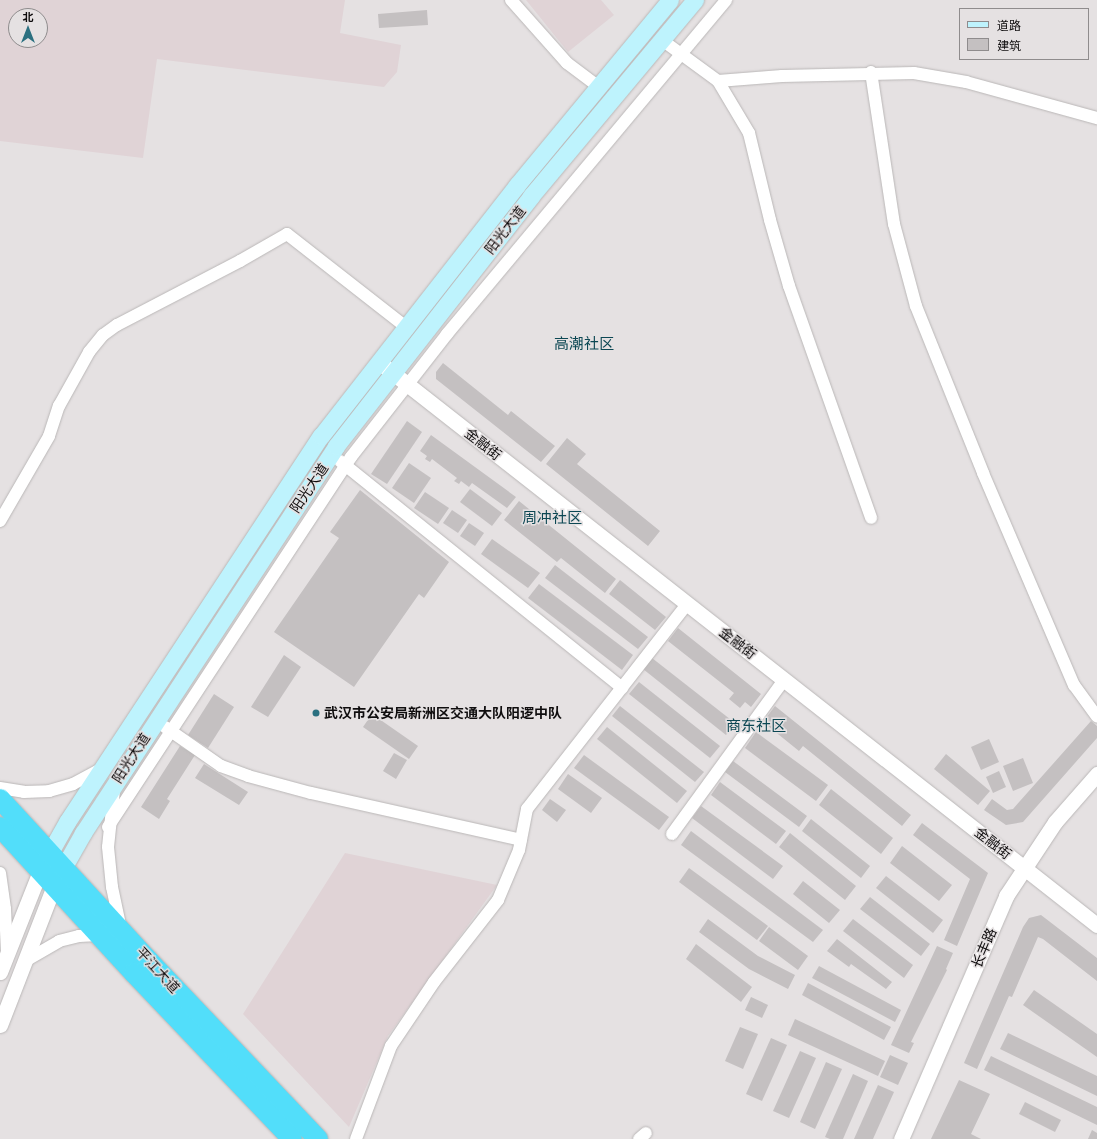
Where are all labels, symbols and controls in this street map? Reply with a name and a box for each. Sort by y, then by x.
north arrow [8,8,48,48]
legend [959,8,1089,60]
text: 北 [23,10,34,24]
text: 道路 [997,18,1021,33]
text: 建筑 [997,38,1021,53]
street label: 阳光大道 [481,203,529,257]
district label: 高潮社区 [554,335,614,353]
street label: 金融街 [461,424,505,464]
street label: 阳光大道 [286,460,332,516]
district label: 周冲社区 [522,509,582,527]
street label: 金融街 [716,623,760,663]
place label: 武汉市公安局新洲区交通大队阳逻中队 [324,705,562,721]
marker: 武汉市公安局新洲区交通大队阳逻中队 [311,708,321,718]
district label: 商东社区 [726,717,786,735]
street label: 阳光大道 [109,730,153,786]
street label: 金融街 [971,823,1015,863]
street label: 长丰路 [968,925,1000,971]
street label: 平江大道 [133,944,183,996]

